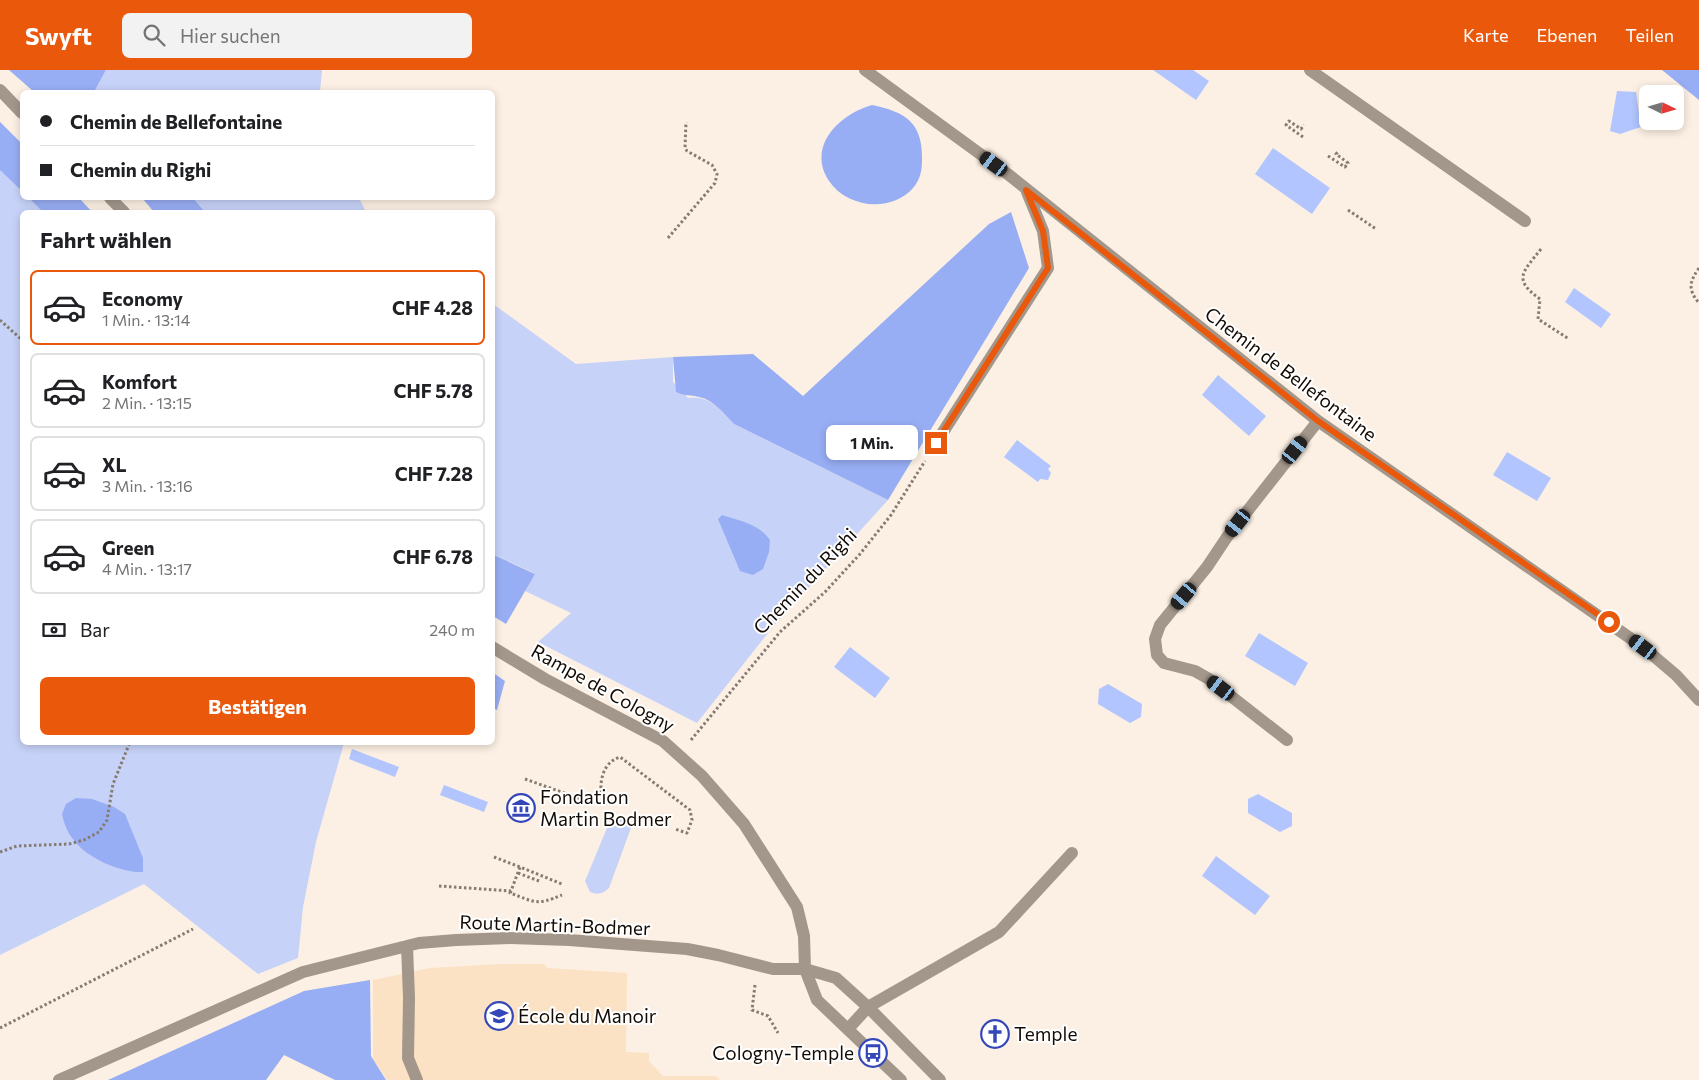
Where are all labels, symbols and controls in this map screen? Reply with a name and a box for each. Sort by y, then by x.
search box [122,13,472,58]
text: Swyft [25,21,92,50]
icon: search [140,21,168,49]
text: Hier suchen [180,24,281,47]
text: Karte [1463,24,1508,46]
text: Ebenen [1536,24,1597,46]
text: Teilen [1625,24,1674,46]
north arrow [1639,85,1684,130]
map controls [1639,85,1684,130]
text: Chemin de Bellefontaine [70,110,282,133]
car [977,149,1010,179]
text: Chemin du Righi [70,158,211,181]
text: Fahrt wählen [40,226,172,253]
icon: car [42,285,87,330]
text: Economy [102,287,183,310]
text: CHF 4.28 [392,296,473,319]
street label: Chemin de Bellefontaine [1201,301,1382,446]
text: 1 Min. · 13:14 [102,310,190,329]
icon: car [42,368,87,413]
text: Komfort [102,370,177,393]
text: CHF 5.78 [393,379,473,402]
text: 2 Min. · 13:15 [102,393,192,412]
callout: 1 Min. [826,426,918,460]
route end [925,432,947,454]
text: 1 Min. [850,433,894,452]
car [1279,434,1310,466]
icon: car [42,451,87,496]
text: XL [102,453,127,476]
text: CHF 7.28 [395,462,473,485]
text: 3 Min. · 13:16 [102,476,193,495]
car [1222,507,1253,539]
street label: Chemin du Righi [748,523,861,639]
icon: car [42,534,87,579]
text: Green [102,536,154,559]
text: CHF 6.78 [393,545,473,568]
text: 4 Min. · 13:17 [102,559,192,578]
car [1168,580,1199,612]
route start [1598,611,1620,633]
icon: cash [40,616,68,644]
text: Bar [80,618,110,641]
text: 240 m [429,620,475,639]
car [1626,632,1659,662]
street label: Rampe de Cologny [528,639,679,737]
car [1204,673,1237,703]
button: Bestätigen [40,677,475,735]
place label: Fondation Martin Bodmer [540,785,672,830]
museum icon: Fondation Martin Bodmer [506,793,536,823]
street label: Route Martin-Bodmer [459,910,651,939]
school or university icon: École du Manoir [484,1001,514,1031]
place label: École du Manoir [518,1004,657,1027]
church icon: Temple [980,1019,1010,1049]
place label: Temple [1014,1022,1077,1045]
bus stop icon: Cologny-Temple [858,1038,888,1068]
place label: Cologny-Temple [712,1041,854,1064]

